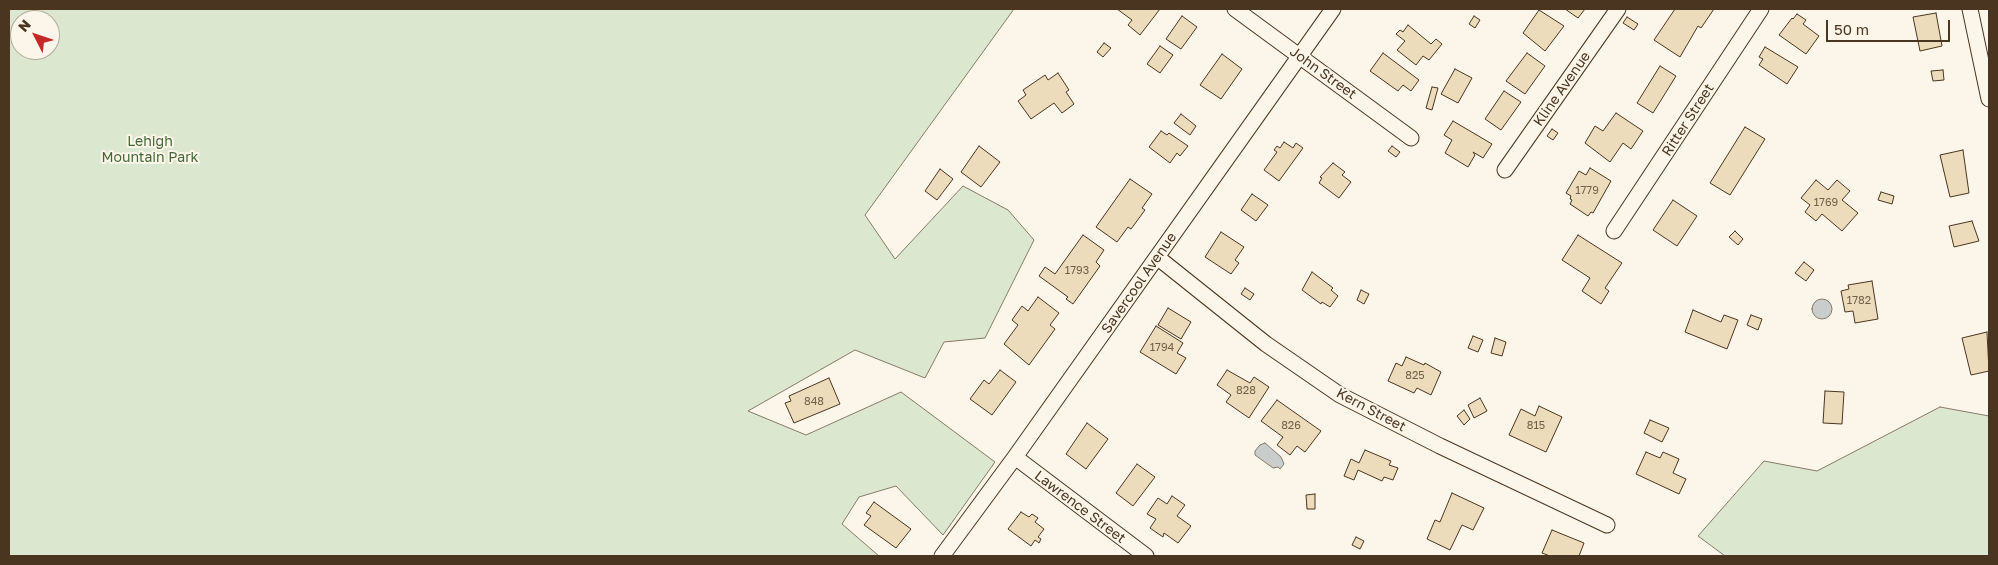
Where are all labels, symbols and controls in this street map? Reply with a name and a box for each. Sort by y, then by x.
north arrow [10,10,60,60]
scale bar [1828,10,1952,42]
text: N [14,16,34,35]
text: 50 m [1834,20,1869,38]
street label: John Street [1286,43,1360,103]
street label: Kline Avenue [1530,48,1594,130]
street label: Ritter Street [1658,81,1718,159]
park label: Lehigh Mountain Park [101,134,199,166]
house number: 1779 [1575,184,1599,198]
house number: 1769 [1814,196,1838,210]
street label: Savercool Avenue [1098,229,1180,337]
house number: 1793 [1065,264,1089,278]
house number: 1782 [1847,294,1871,308]
house number: 1794 [1150,341,1174,355]
house number: 825 [1405,369,1425,383]
house number: 828 [1236,384,1256,398]
street label: Kern Street [1333,385,1409,435]
house number: 848 [804,395,824,409]
house number: 826 [1281,419,1301,433]
house number: 815 [1527,419,1545,433]
street label: Lawrence Street [1031,467,1129,547]

